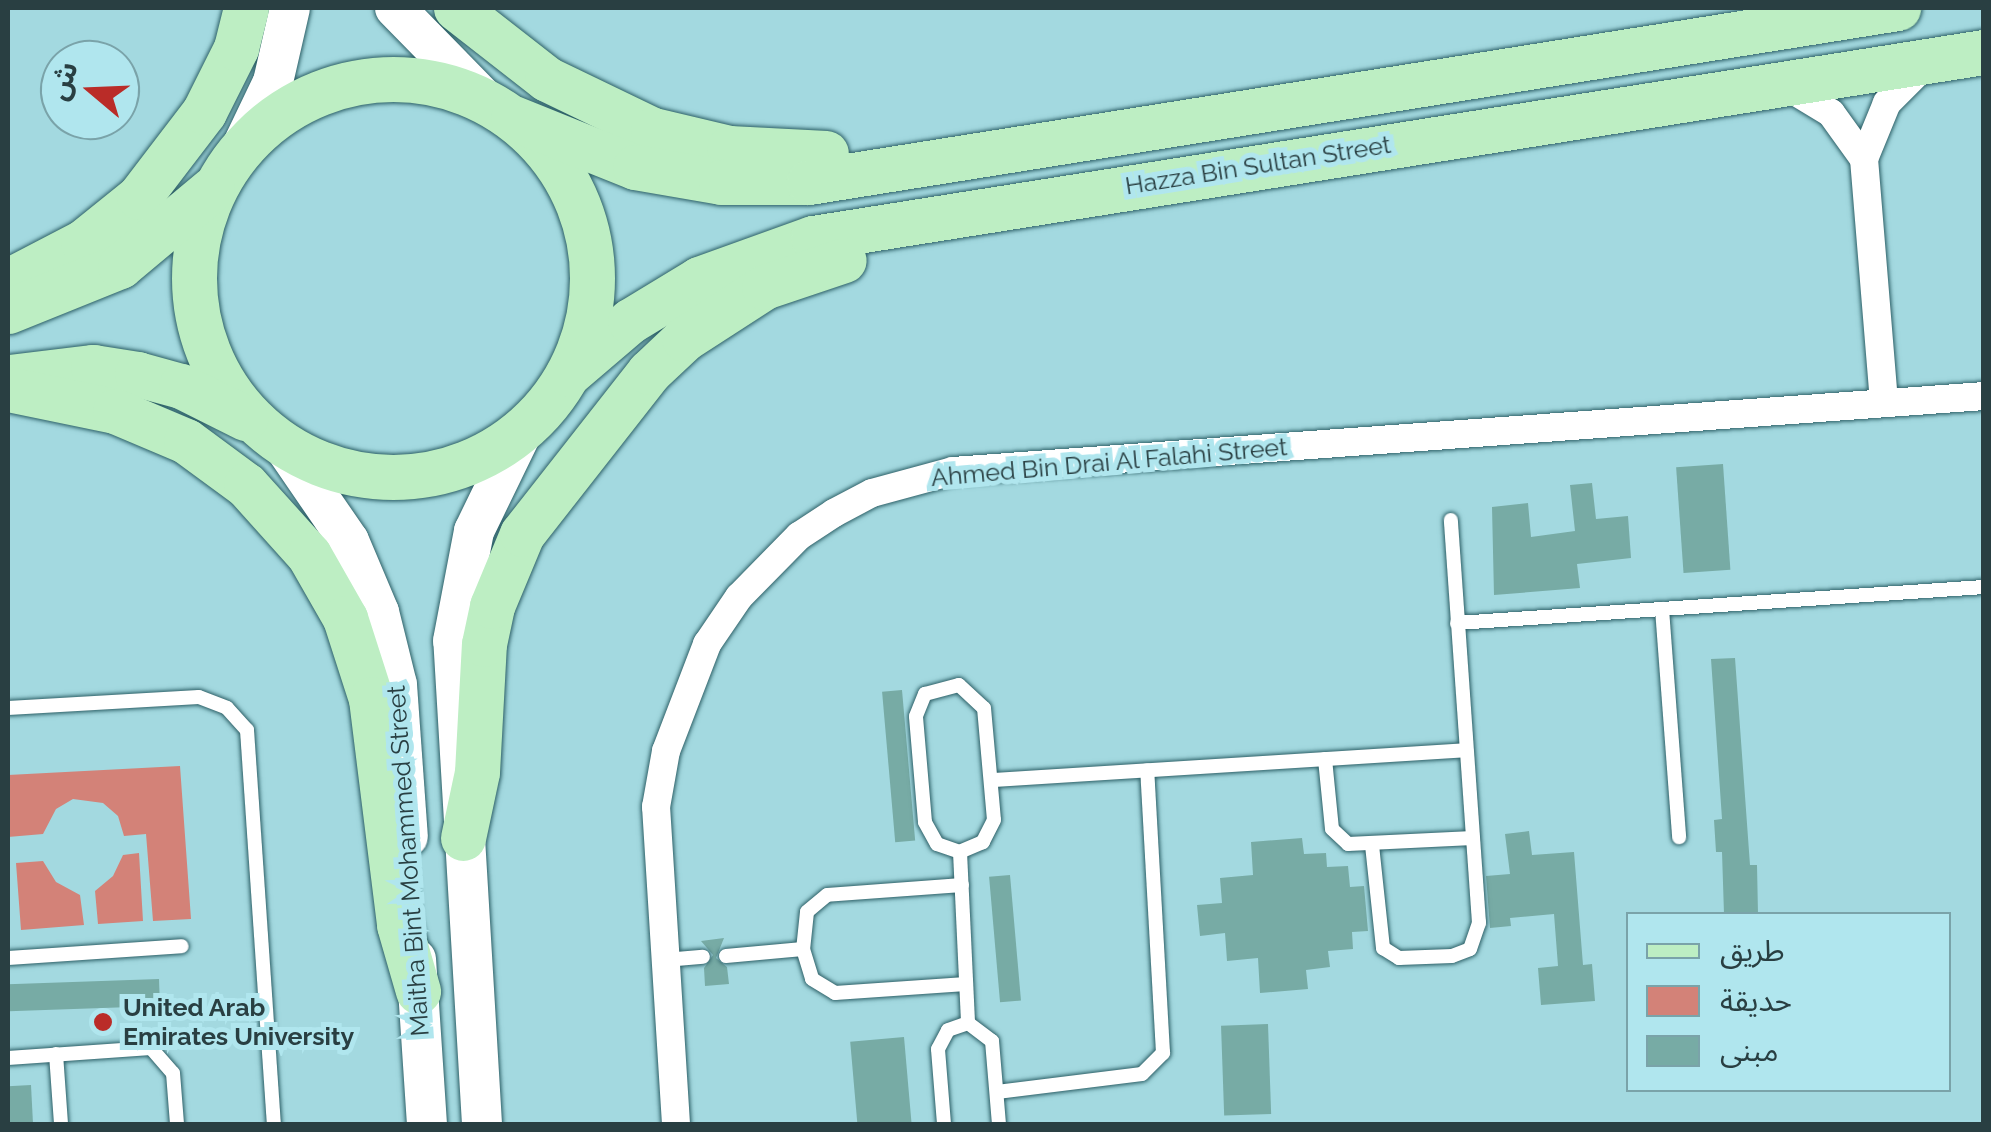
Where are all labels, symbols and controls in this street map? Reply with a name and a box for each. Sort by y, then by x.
north arrow [40,40,140,140]
text: ش [41,57,85,104]
street label: Hazza Bin Sultan Street [1123,129,1393,201]
street label: Ahmed Bin Drai Al Falahi Street [929,431,1289,493]
street label: Maitha Bint Mohammed Street [381,684,435,1038]
legend [1626,912,1951,1092]
text: طريق [1720,933,1785,968]
text: حديقة [1720,983,1792,1018]
place label: United Arab Emirates University [123,993,354,1052]
marker: United Arab Emirates University [92,1011,114,1033]
text: مبنى [1720,1033,1778,1068]

